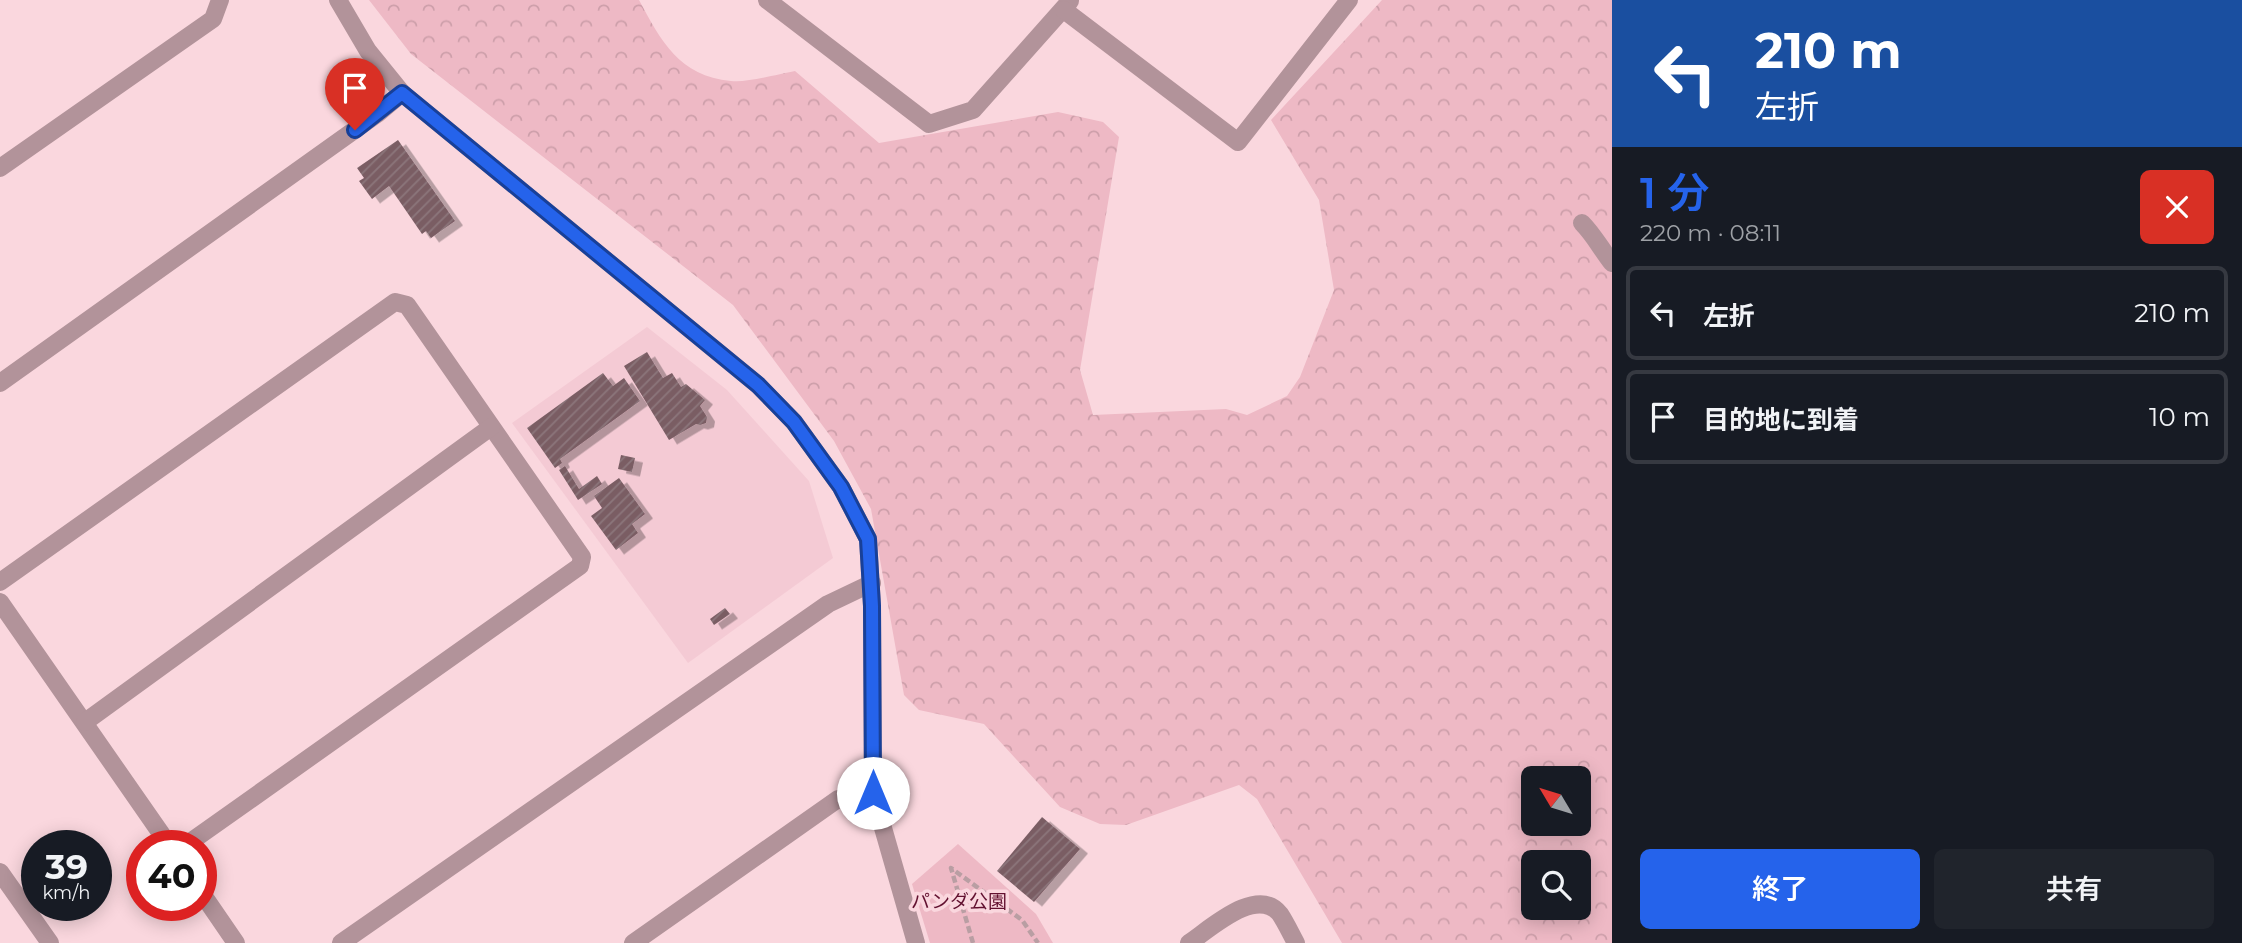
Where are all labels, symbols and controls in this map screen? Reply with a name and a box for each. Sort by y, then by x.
text: 210 m [1755,21,1902,80]
icon: left [1640,28,1731,119]
pin [325,58,385,130]
icon: arrive [336,69,374,107]
text: 左折 [1755,87,1819,126]
text: 1 分 [1640,167,1710,219]
button: close [2140,170,2214,244]
text: 220 m · 08:11 [1640,219,1781,247]
icon: left [1644,294,1682,332]
text: 210 m [2134,297,2210,329]
text: 左折 [1703,300,1755,332]
icon: arrive [1644,398,1682,436]
text: 10 m [2149,401,2210,433]
text: 目的地に到着 [1703,404,1859,436]
position arrow [836,756,910,830]
north arrow [1521,766,1591,836]
map controls [1521,766,1591,920]
speed limit sign: 40 [126,830,217,921]
text: 39 [45,845,88,888]
button: 終了 [1640,849,1920,929]
button: 共有 [1934,849,2214,929]
button: search [1521,850,1591,920]
text: km/h [42,882,91,904]
park label: パンダ公園 [911,890,1007,913]

